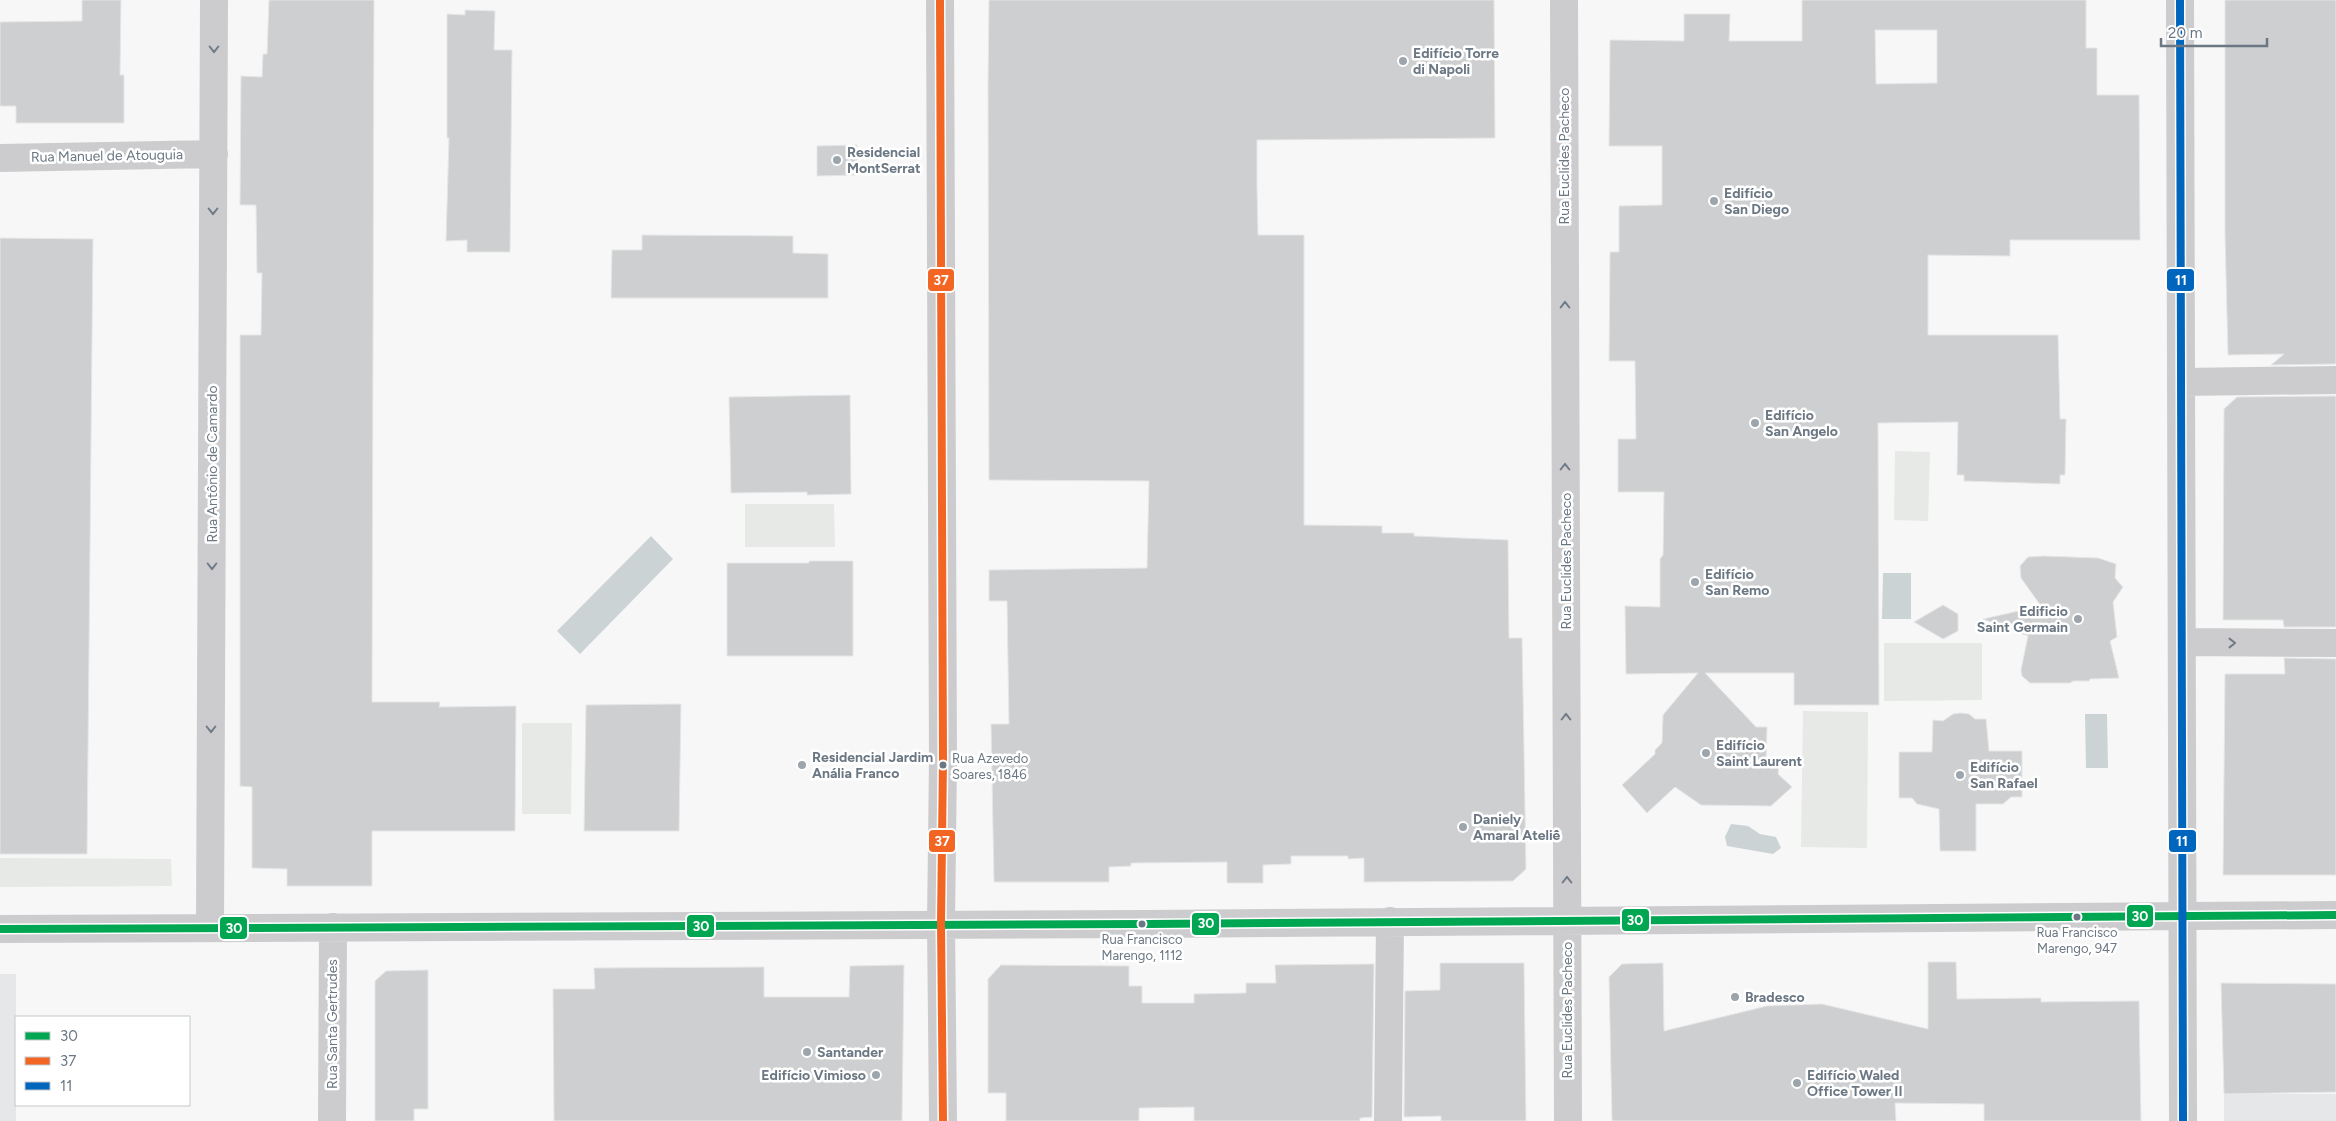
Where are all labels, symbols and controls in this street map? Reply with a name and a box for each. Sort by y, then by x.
scale bar [2161,15,2267,47]
text: 20 m [2168,24,2202,42]
one-way arrow [209,45,219,53]
place label: Edifício Torre di Napoli [1413,45,1499,78]
marker: Edifício Torre di Napoli [1397,55,1409,67]
street label: Rua Euclides Pacheco [1556,88,1573,224]
place label: Residencial MontSerrat [847,144,921,177]
street label: Rua Manuel de Atouguia [31,146,183,166]
marker: Residencial MontSerrat [831,154,843,166]
place label: Edifício San Diego [1724,185,1789,218]
marker: Edifício San Diego [1708,195,1720,207]
one-way arrow [208,208,218,215]
line badge: 37 [927,268,955,292]
line badge: 11 [2166,268,2195,292]
text: 37 [933,272,949,289]
text: 11 [2175,272,2187,289]
one-way arrow [1560,301,1570,308]
street label: Rua Antônio de Camardo [204,385,221,543]
place label: Edifício San Angelo [1765,407,1838,440]
marker: Edifício San Angelo [1749,417,1761,429]
one-way arrow [1560,463,1570,471]
street label: Rua Euclides Pacheco [1558,493,1575,629]
one-way arrow [207,562,217,570]
place label: Edifício San Remo [1705,566,1769,599]
marker: Edifício San Remo [1689,576,1701,588]
place label: Edificio Saint Germain [1977,603,2068,636]
marker: Edificio Saint Germain [2072,613,2084,625]
one-way arrow [2229,638,2237,648]
one-way arrow [1561,713,1571,721]
one-way arrow [206,725,216,733]
place label: Edifício Saint Laurent [1716,737,1802,770]
marker: Edifício Saint Laurent [1700,747,1712,759]
place label: Residencial Jardim Anália Franco [812,749,933,782]
place label: Rua Azevedo Soares, 1846 [952,751,1028,782]
marker: Residencial Jardim Anália Franco [796,759,808,771]
place label: Edifício San Rafael [1970,759,2038,792]
marker: Rua Azevedo Soares, 1846 [938,760,948,770]
marker: Edifício San Rafael [1954,769,1966,781]
place label: Daniely Amaral Ateliê [1473,811,1561,844]
marker: Daniely Amaral Ateliê [1457,821,1469,833]
line badge: 37 [928,829,956,853]
line badge: 11 [2168,829,2197,853]
text: 37 [934,833,950,850]
text: 11 [2176,833,2188,850]
one-way arrow [1562,876,1572,884]
line badge: 30 [2126,904,2154,928]
line badge: 30 [1621,908,1650,932]
text: 30 [2132,908,2148,925]
line badge: 30 [1191,912,1220,936]
text: 30 [1627,912,1643,929]
marker: Rua Francisco Marengo, 947 [2072,912,2082,922]
line badge: 30 [686,914,715,938]
text: 30 [1198,915,1214,932]
line badge: 30 [219,916,248,940]
text: 30 [693,918,709,935]
marker: Rua Francisco Marengo, 1112 [1137,919,1147,929]
text: 30 [226,920,242,937]
place label: Rua Francisco Marengo, 947 [2036,925,2118,956]
place label: Rua Francisco Marengo, 1112 [1101,932,1183,963]
street label: Rua Euclides Pacheco [1559,942,1576,1078]
street label: Rua Santa Gertrudes [324,959,341,1089]
place label: Bradesco [1745,989,1805,1006]
marker: Bradesco [1729,991,1741,1003]
legend [15,1016,190,1106]
text: 30 [60,1027,78,1045]
place label: Santander [817,1044,884,1061]
marker: Santander [801,1046,813,1058]
text: 37 [60,1052,76,1070]
place label: Edifício Vimioso [761,1067,866,1084]
place label: Edifício Waled Office Tower II [1807,1067,1902,1100]
marker: Edifício Vimioso [870,1069,882,1081]
text: 11 [60,1077,72,1095]
marker: Edifício Waled Office Tower II [1791,1077,1803,1089]

